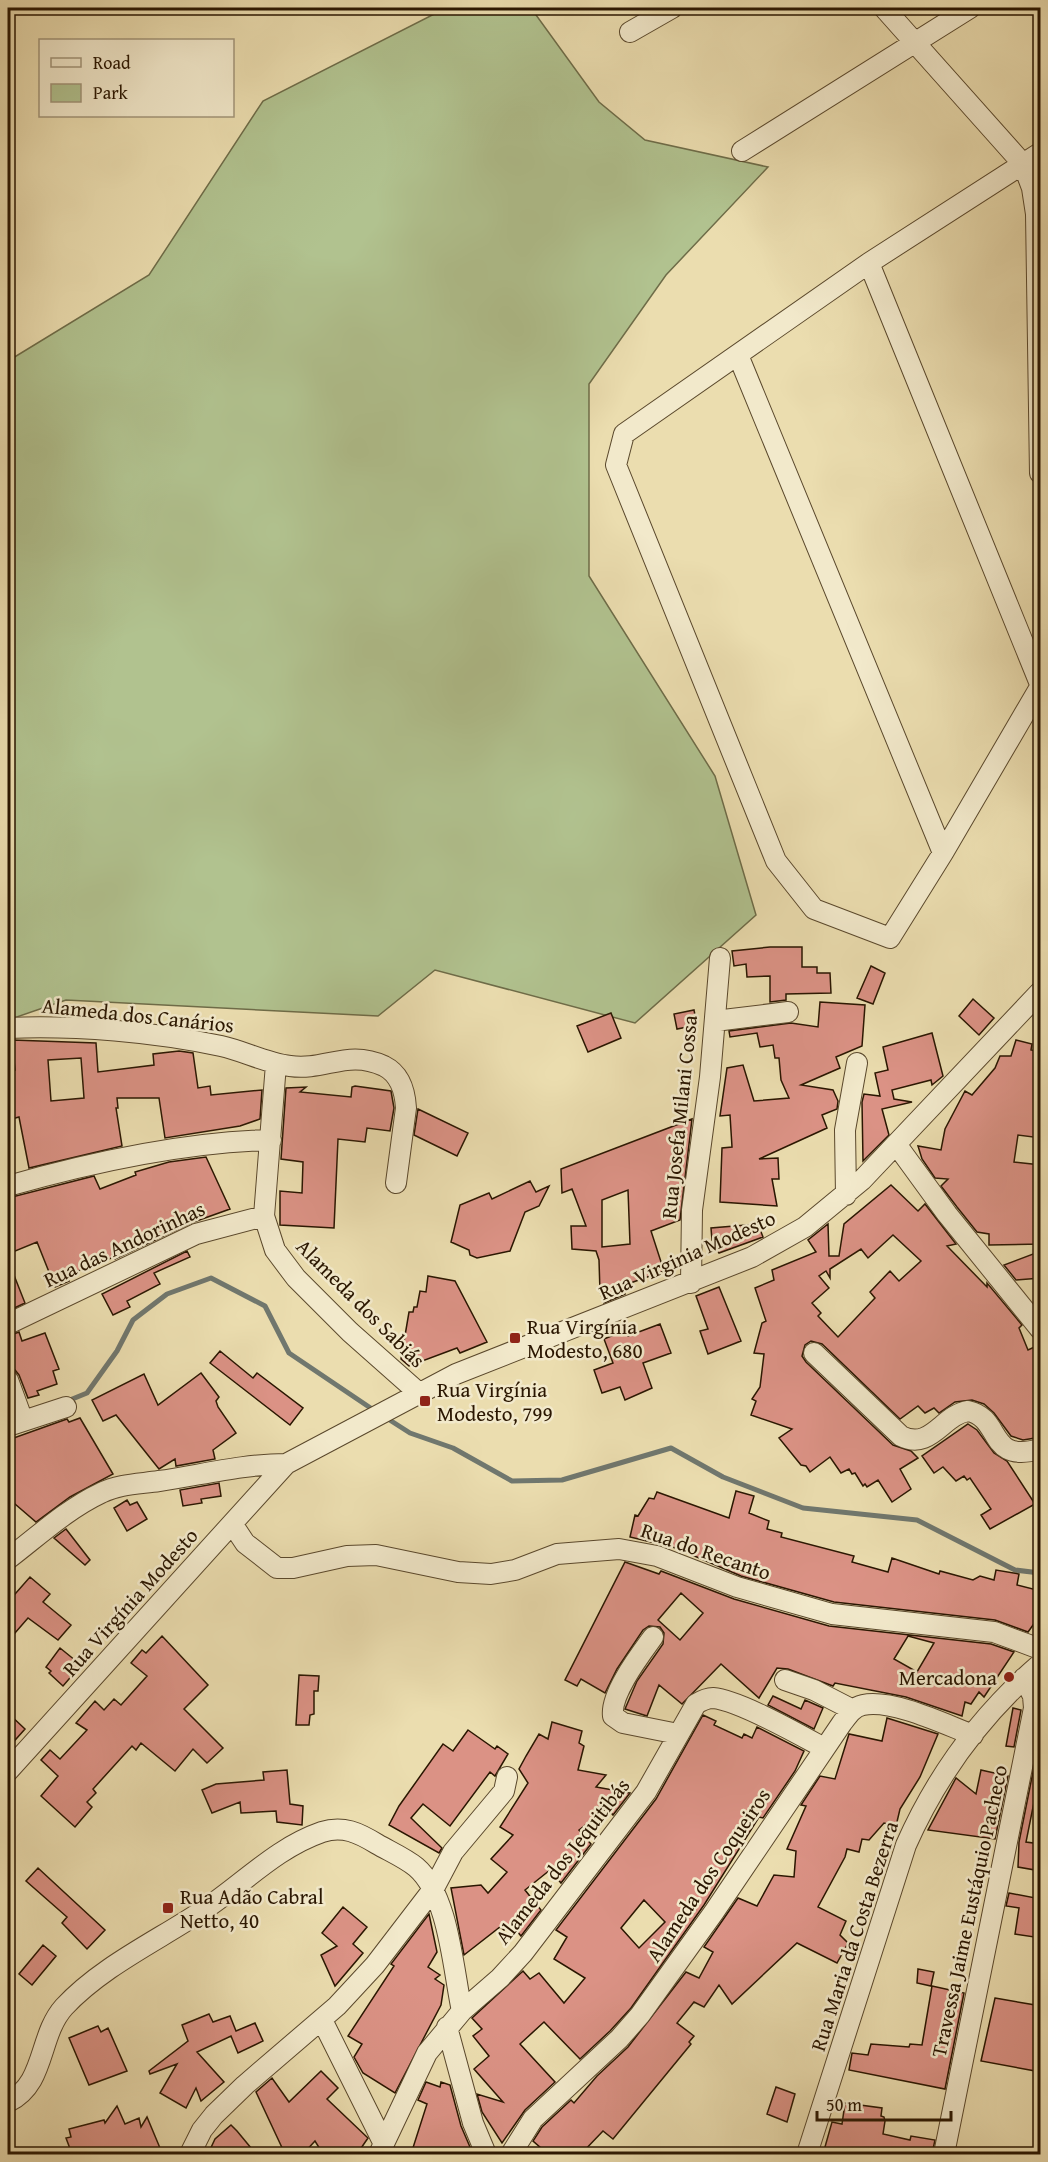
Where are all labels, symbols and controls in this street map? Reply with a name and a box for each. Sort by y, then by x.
legend [39,39,234,117]
text: Road [93,49,131,76]
text: Park [93,79,129,106]
street label: Alameda dos Canários [40,990,236,1040]
street label: Rua Josefa Milani Cossa [653,1013,705,1220]
street label: Rua das Andorinhas [38,1193,210,1295]
street label: Rua Virginia Modesto [594,1202,780,1308]
street label: Alameda dos Sabiás [289,1231,433,1375]
place label: Rua Virgínia Modesto, 680 [527,1311,643,1366]
marker: Rua Virgínia Modesto, 680 [508,1331,522,1345]
place label: Rua Virgínia Modesto, 799 [437,1374,553,1429]
marker: Rua Virgínia Modesto, 799 [418,1394,432,1408]
street label: Rua do Recanto [637,1514,775,1588]
street label: Rua Virgínia Modesto [55,1521,205,1683]
place label: Mercadona [899,1662,997,1693]
marker: Mercadona [1002,1670,1016,1684]
street label: Travessa Jaime Eustáquio Pacheco [923,1762,1015,2060]
street label: Alameda dos Jequitibás [487,1771,637,1951]
street label: Alameda dos Coqueiros [638,1782,778,1968]
street label: Rua Maria da Costa Bezerra [802,1817,906,2055]
place label: Rua Adão Cabral Netto, 40 [180,1881,324,1936]
marker: Rua Adão Cabral Netto, 40 [161,1901,175,1915]
scale bar [817,2084,950,2122]
text: 50 m [826,2091,862,2118]

